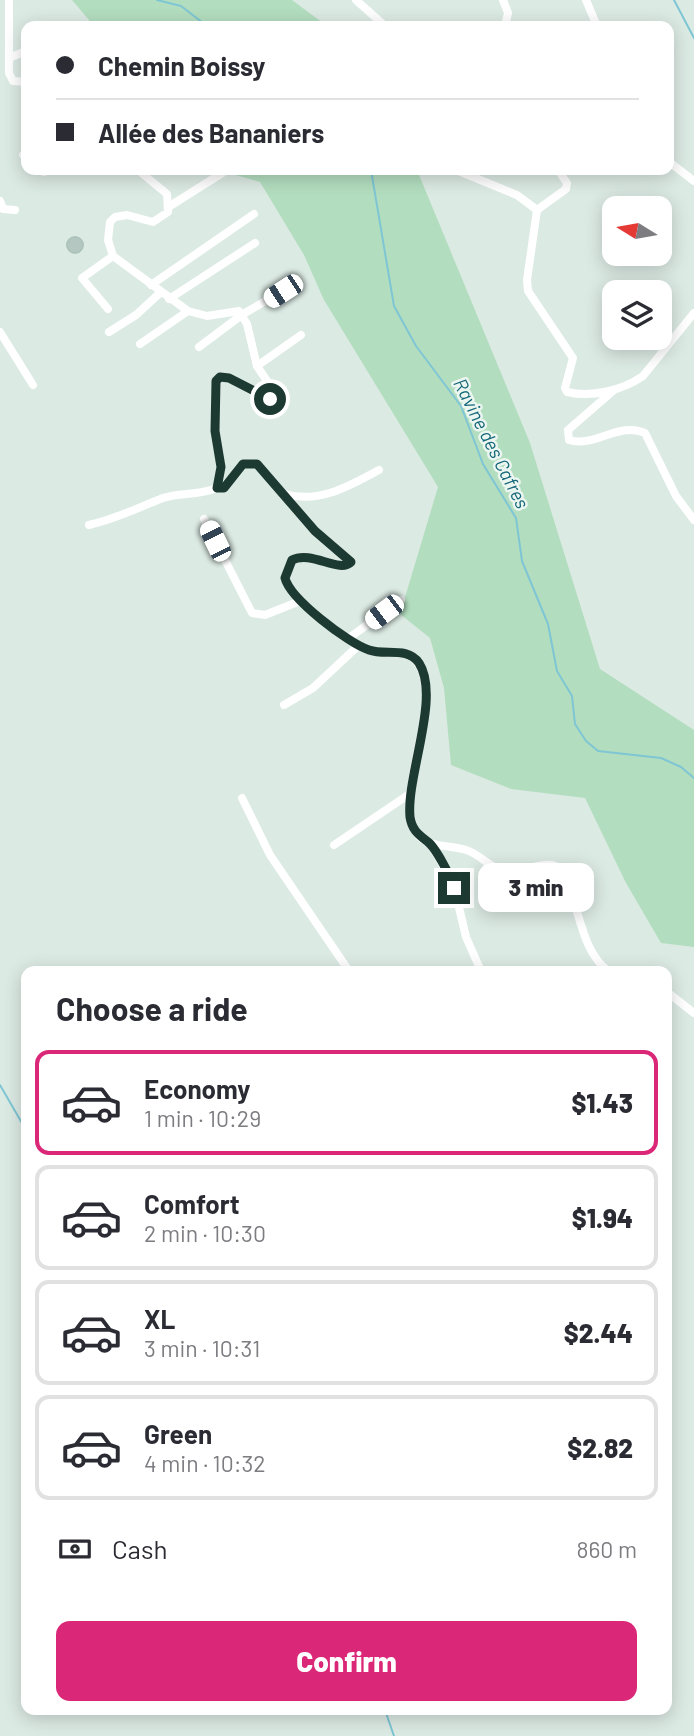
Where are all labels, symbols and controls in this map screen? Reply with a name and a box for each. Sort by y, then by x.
text: Chemin Boissy [98,50,265,81]
text: Allée des Bananiers [98,117,324,148]
north arrow [602,196,672,266]
map controls [602,196,672,350]
car [260,271,307,311]
button: layers [602,280,672,350]
water label: Ravine des Cafres [449,374,535,512]
route start [254,383,286,415]
car [197,518,234,564]
car [361,591,408,633]
callout: 3 min [478,864,594,912]
route end [438,872,470,904]
text: 3 min [508,873,564,901]
text: Choose a ride [56,989,248,1027]
icon: car [60,1071,123,1134]
text: Economy [144,1073,250,1104]
text: $1.43 [571,1087,633,1118]
text: 1 min · 10:29 [144,1104,261,1132]
icon: car [60,1186,123,1249]
text: Comfort [144,1188,240,1219]
text: $1.94 [572,1202,633,1233]
text: 2 min · 10:30 [144,1219,266,1247]
icon: car [60,1301,123,1364]
text: XL [144,1303,175,1334]
text: $2.44 [564,1317,633,1348]
text: 3 min · 10:31 [144,1334,260,1362]
icon: car [60,1416,123,1479]
text: Green [144,1418,212,1449]
text: $2.82 [567,1432,633,1463]
text: 4 min · 10:32 [144,1449,266,1477]
icon: cash [56,1530,94,1568]
text: Cash [112,1533,167,1564]
text: 860 m [577,1535,637,1563]
button: Confirm [56,1621,637,1701]

